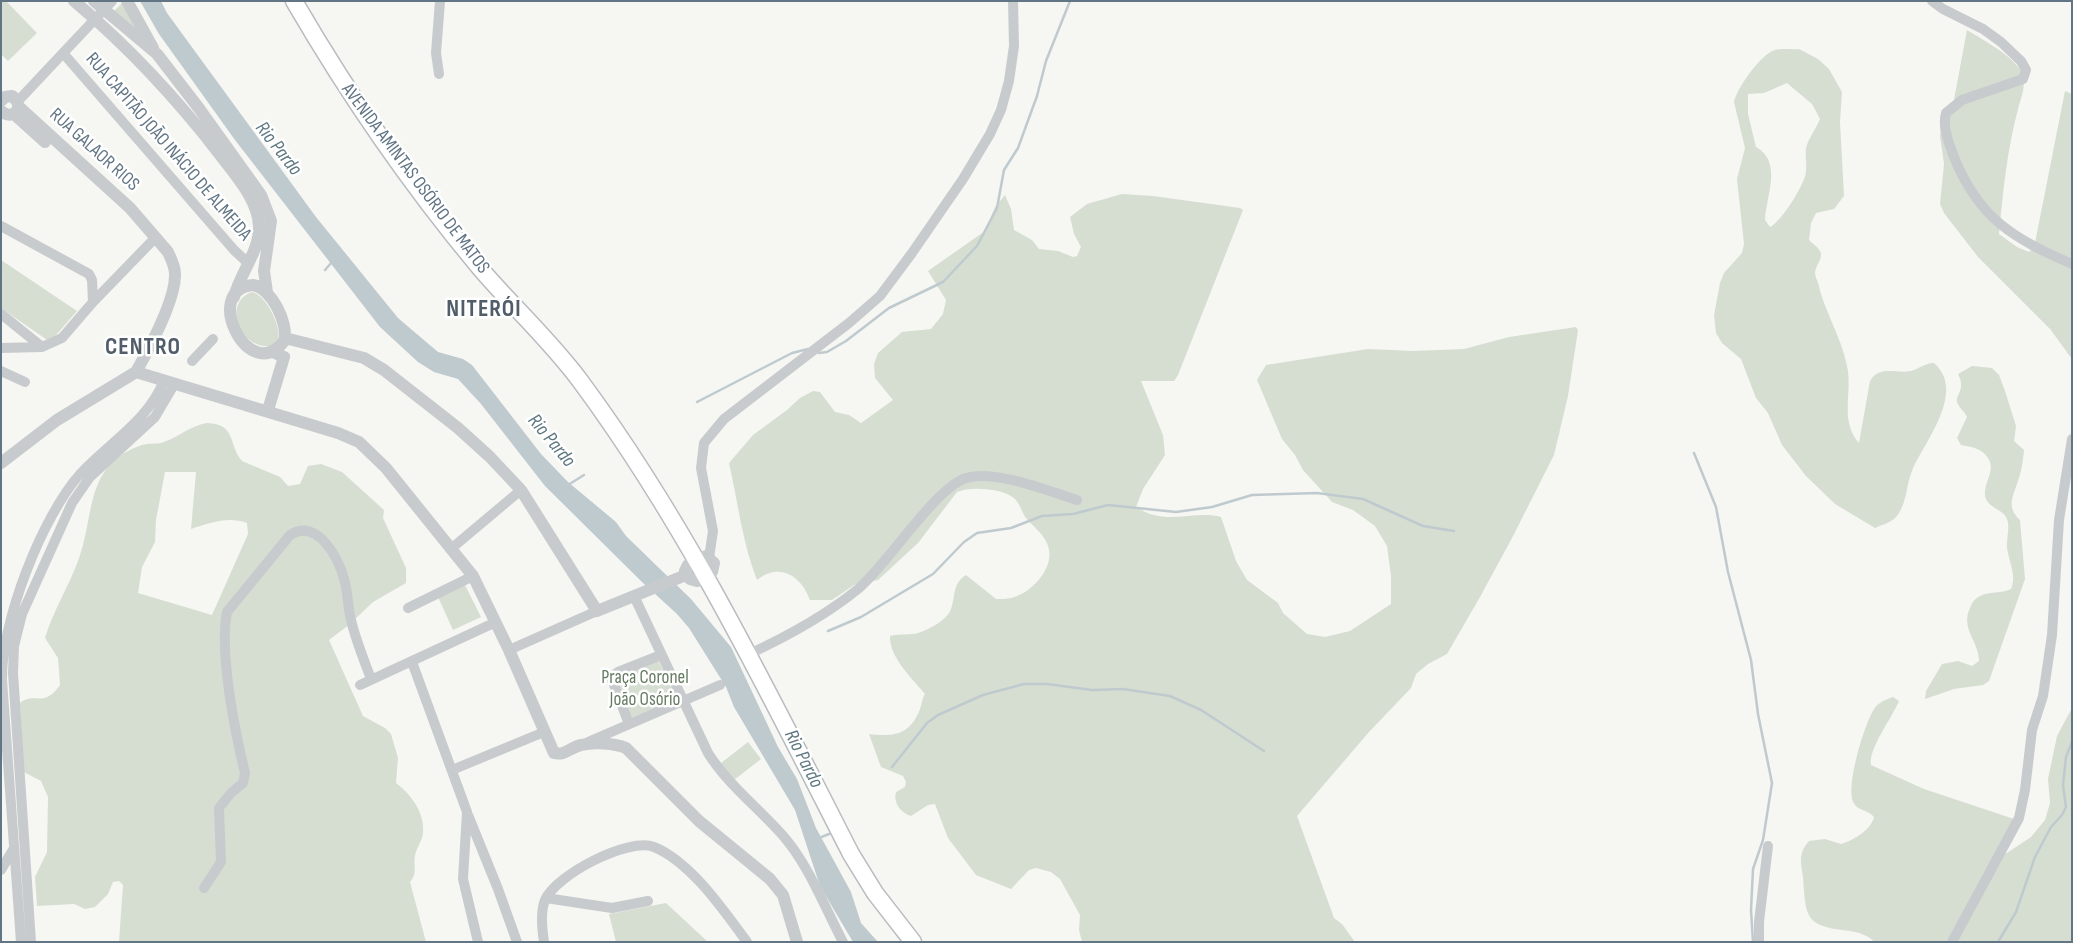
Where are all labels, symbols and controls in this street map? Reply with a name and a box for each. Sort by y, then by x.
street label: RUA CAPITÃO JOÃO INÁCIO DE ALMEIDA [80,48,256,246]
street label: AVENIDA AMINTAS OSÓRIO DE MATOS [336,79,494,279]
street label: RUA GALAOR RIOS [44,104,144,196]
water label: Rio Pardo [249,117,307,181]
district label: NITERÓI [445,296,523,324]
district label: CENTRO [104,334,182,362]
water label: Rio Pardo [522,410,580,472]
park label: Praça Coronel João Osório [601,667,689,711]
water label: Rio Pardo [778,726,828,792]

